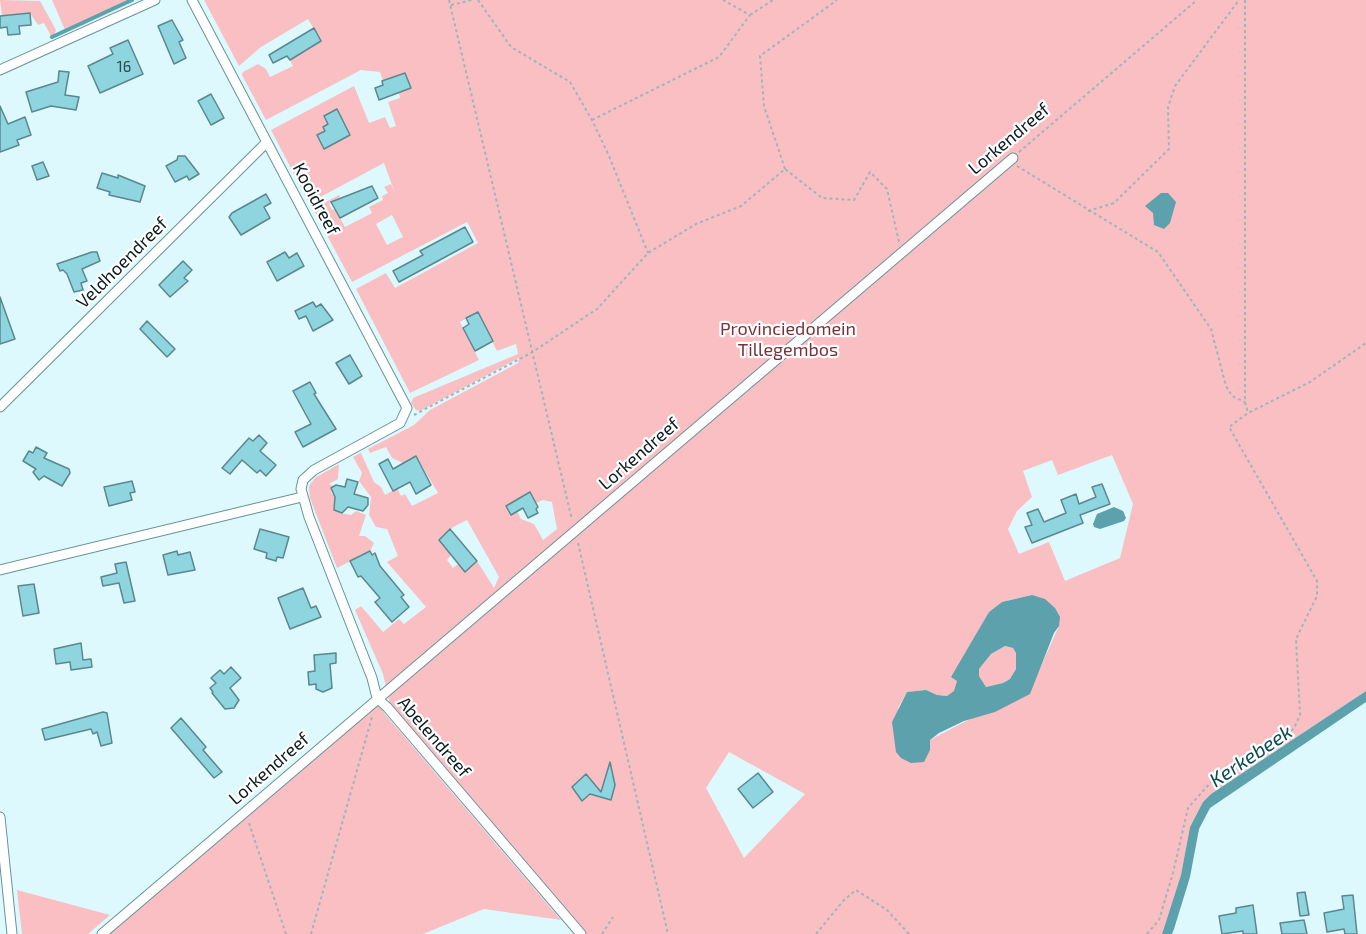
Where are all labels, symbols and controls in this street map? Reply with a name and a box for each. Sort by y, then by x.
house number: 16 [117,58,131,76]
street label: Lorkendreef [964,99,1054,179]
street label: Kooidreef [288,159,344,239]
street label: Veldhoendreef [72,213,172,313]
park label: Provinciedomein Tillegembos [720,318,856,360]
street label: Lorkendreef [595,413,683,495]
street label: Abelendreef [393,692,475,782]
water label: Kerkebeek [1205,720,1297,792]
street label: Lorkendreef [225,728,313,810]

